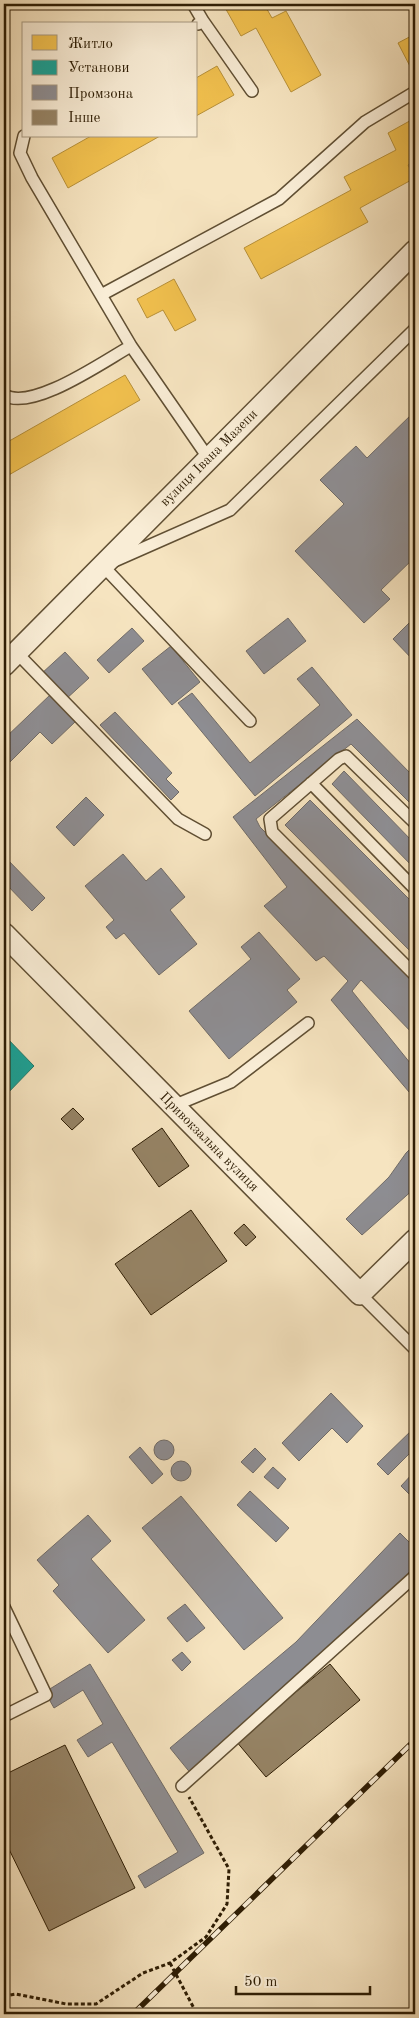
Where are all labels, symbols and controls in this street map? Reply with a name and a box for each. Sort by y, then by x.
legend [22,22,198,138]
text: Житло [68,37,113,52]
text: Установи [68,61,130,76]
text: Промзона [68,87,134,102]
text: Інше [68,111,101,126]
street label: вулиця Івана Мазепи [158,407,260,509]
street label: Привокзальна вулиця [157,1090,261,1194]
scale bar [236,1963,370,1995]
text: 50 m [244,1975,278,1990]

